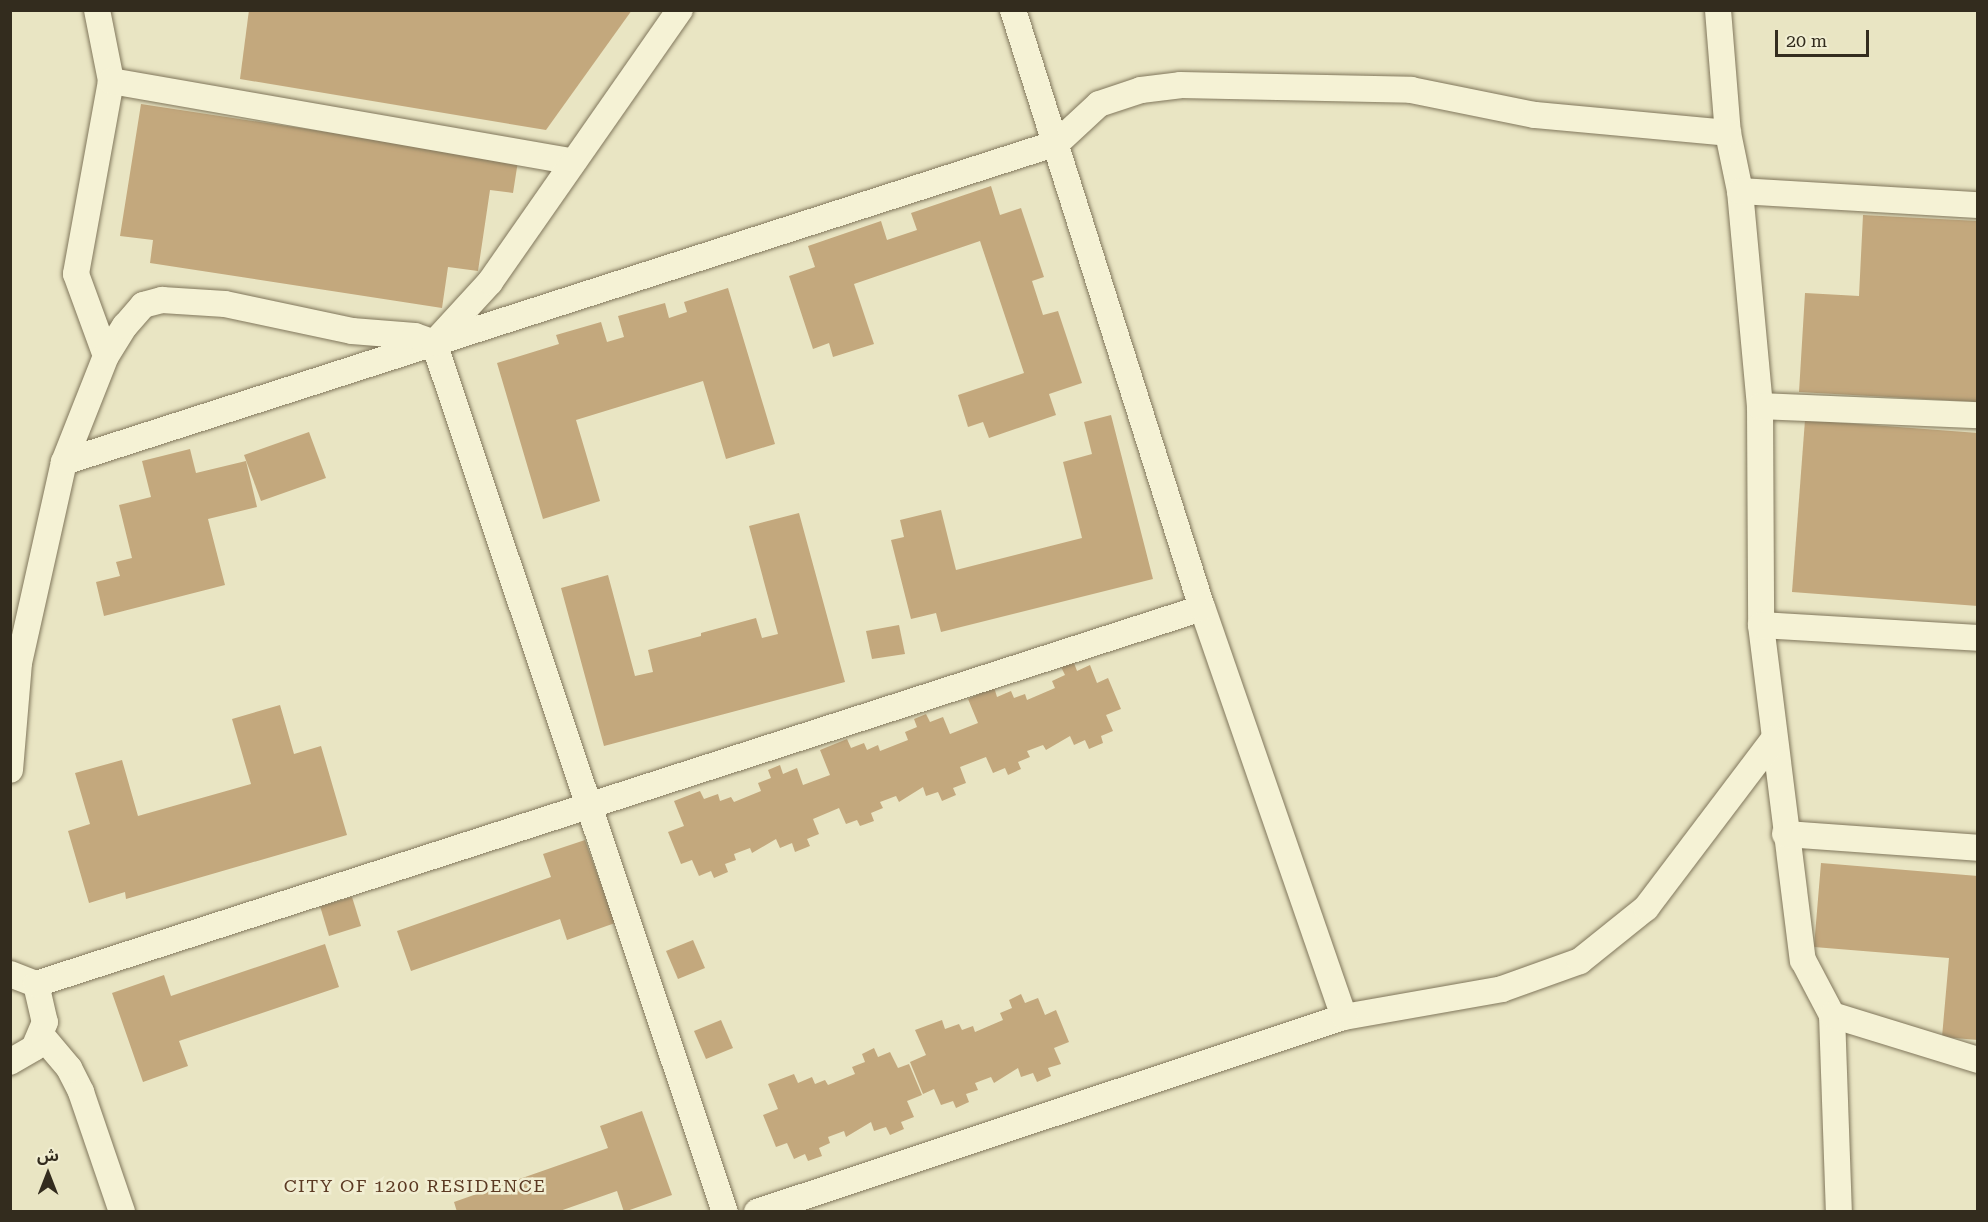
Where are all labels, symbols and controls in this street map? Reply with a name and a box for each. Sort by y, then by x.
scale bar [1778,18,1872,56]
text: 20 m [1786,30,1827,51]
north arrow [18,1144,78,1204]
text: ش [37,1146,59,1165]
district label: CITY OF 1200 RESIDENCE [284,1175,546,1197]

